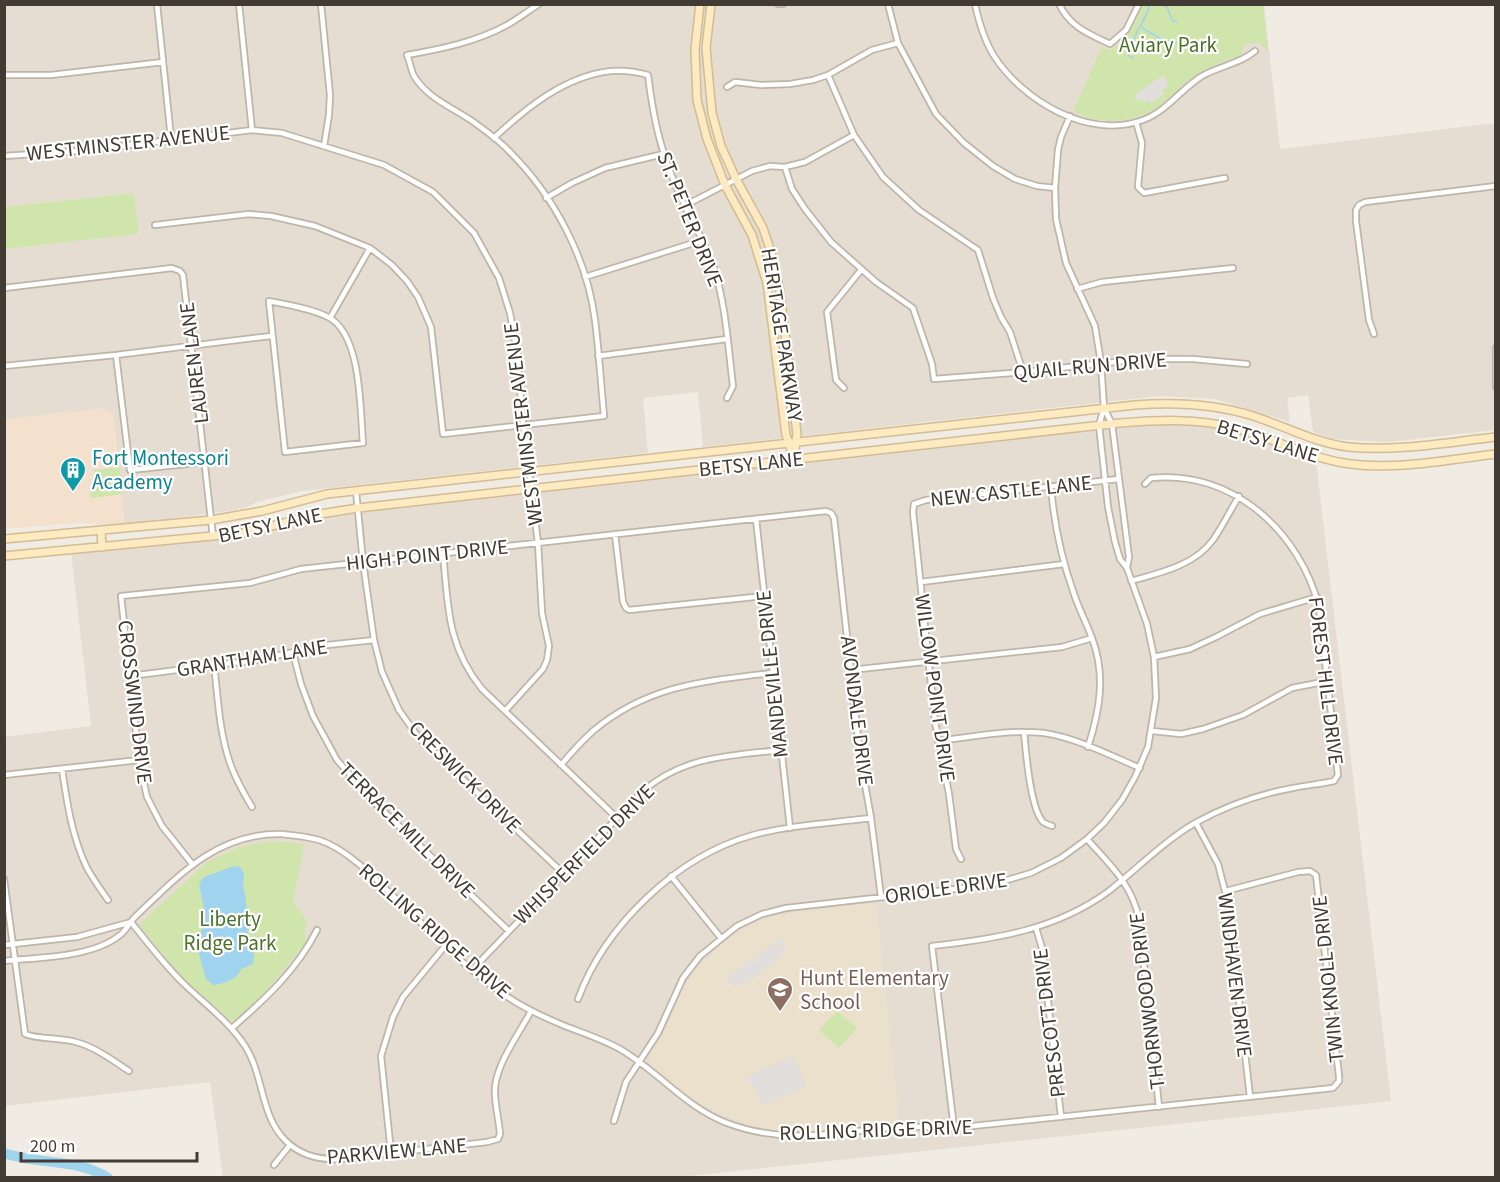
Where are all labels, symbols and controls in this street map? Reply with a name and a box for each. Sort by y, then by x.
park label: Aviary Park [1119,30,1218,60]
street label: WESTMINSTER AVENUE [25,117,231,169]
street label: ST. PETER DRIVE [649,147,731,291]
street label: HERITAGE PARKWAY [753,246,811,425]
street label: LAUREN LANE [172,301,216,425]
street label: WESTMINSTER AVENUE [496,321,550,527]
street label: QUAIL RUN DRIVE [1012,344,1168,388]
street label: BETSY LANE [1213,411,1323,471]
place label: Fort Montessori Academy [92,443,229,497]
street label: BETSY LANE [697,444,805,484]
building icon: Fort Montessori Academy [58,455,88,493]
street label: NEW CASTLE LANE [929,468,1093,514]
street label: BETSY LANE [215,499,325,551]
street label: HIGH POINT DRIVE [345,532,509,578]
street label: MANDEVILLE DRIVE [748,589,796,759]
street label: WILLOW POINT DRIVE [907,592,963,784]
street label: FOREST HILL DRIVE [1301,595,1351,767]
street label: CROSSWIND DRIVE [110,618,160,786]
street label: GRANTHAM LANE [175,631,329,685]
street label: AVONDALE DRIVE [833,634,881,788]
street label: CRESWICK DRIVE [402,714,528,840]
street label: TERRACE MILL DRIVE [332,755,482,905]
street label: WHISPERFIELD DRIVE [507,777,661,931]
street label: ROLLING RIDGE DRIVE [352,856,518,1006]
street label: ORIOLE DRIVE [883,865,1009,911]
street label: WINDHAVEN DRIVE [1210,891,1260,1059]
street label: TWIN KNOLL DRIVE [1304,894,1352,1064]
park label: Liberty Ridge Park [184,904,277,958]
street label: THORNWOOD DRIVE [1121,911,1173,1091]
street label: PRESCOTT DRIVE [1025,947,1073,1099]
place label: Hunt Elementary School [800,963,949,1017]
school or university icon: Hunt Elementary School [765,975,795,1013]
street label: ROLLING RIDGE DRIVE [779,1112,973,1148]
scale bar [21,1125,196,1163]
street label: PARKVIEW LANE [326,1130,468,1172]
text: 200 m [30,1134,75,1159]

